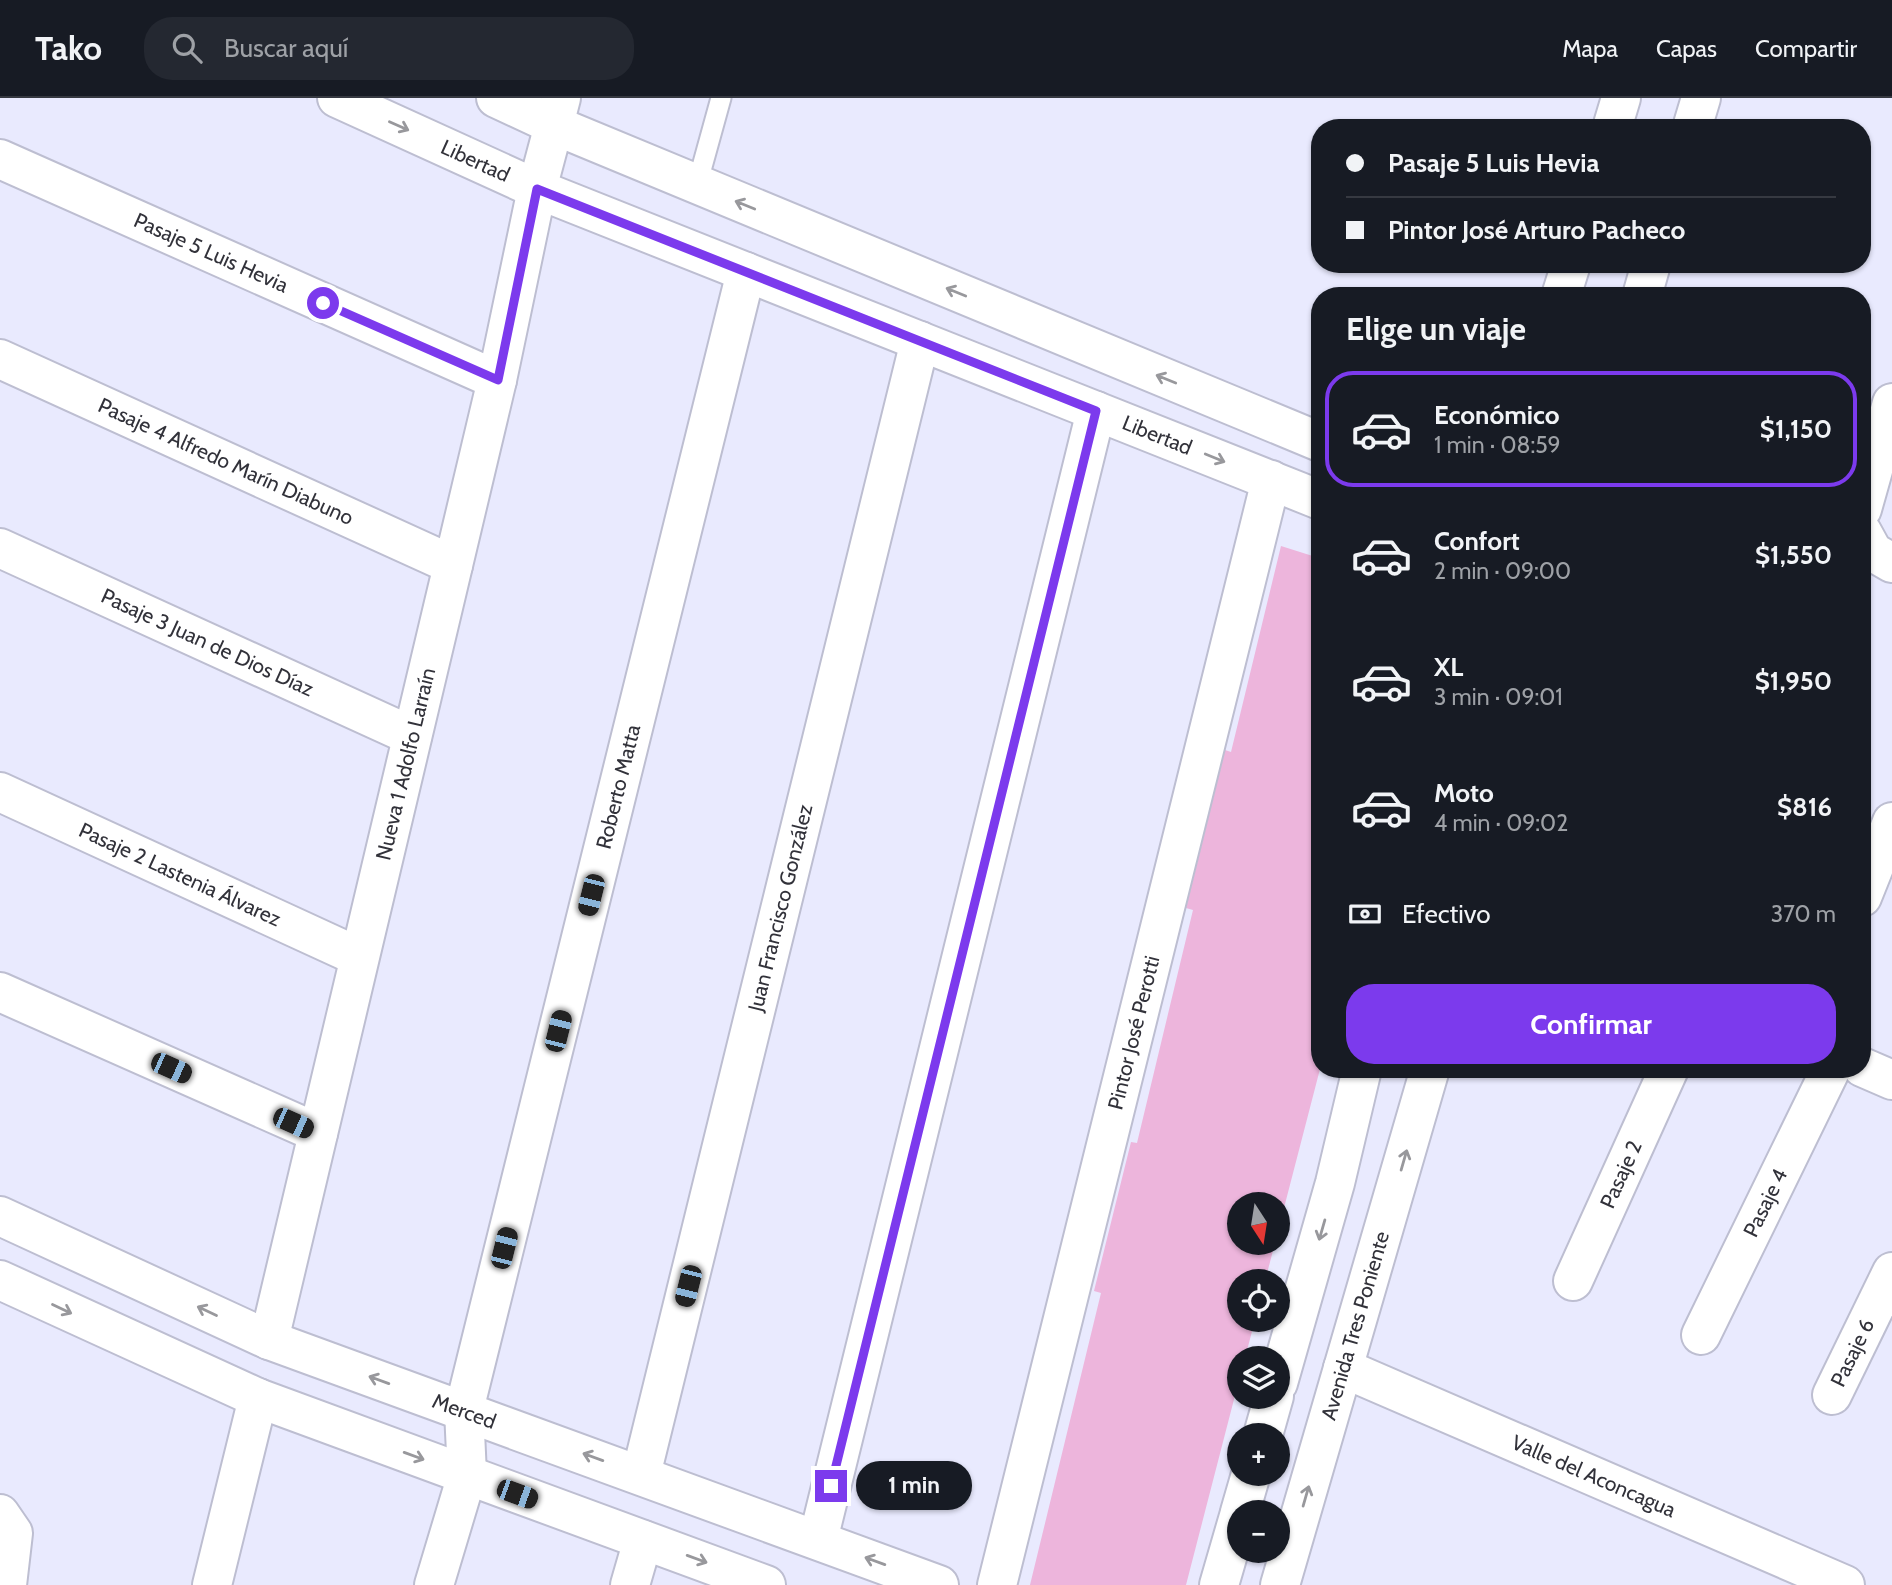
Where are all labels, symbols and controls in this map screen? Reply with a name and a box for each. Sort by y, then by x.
search box [144,17,634,80]
text: Tako [35,28,102,68]
icon: search [168,29,206,67]
text: Buscar aquí [224,32,348,64]
text: Mapa [1562,34,1618,63]
text: Capas [1656,34,1717,63]
text: Compartir [1755,34,1857,63]
one-way arrow [388,120,409,133]
street label: Libertad [437,134,514,187]
text: Pasaje 5 Luis Hevia [1388,147,1600,179]
one-way arrow [735,198,757,211]
street label: Pasaje 5 Luis Hevia [130,207,292,298]
text: Pintor José Arturo Pacheco [1388,214,1685,246]
one-way arrow [945,284,967,297]
route start [307,287,339,319]
text: Elige un viaje [1346,309,1526,348]
one-way arrow [1156,371,1177,384]
street label: Pasaje 4 Alfredo Marín Diabuno [94,392,357,530]
icon: car [1350,398,1413,461]
text: Económico [1434,399,1560,431]
street label: Libertad [1119,410,1196,460]
text: $1,150 [1760,413,1832,445]
text: 1 min · 08:59 [1434,431,1561,459]
one-way arrow [1204,453,1225,466]
icon: car [1350,524,1413,587]
text: Confort [1434,525,1520,557]
text: $1,550 [1755,539,1832,571]
text: 2 min · 09:00 [1434,557,1571,585]
street label: Pasaje 3 Juan de Dios Díaz [98,583,318,701]
icon: car [1350,650,1413,713]
text: XL [1434,651,1463,683]
street label: Nueva 1 Adolfo Larraín [370,665,440,863]
text: $1,950 [1755,665,1832,697]
text: 3 min · 09:01 [1434,683,1563,711]
street label: Roberto Matta [591,722,645,851]
icon: car [1350,776,1413,839]
text: Moto [1434,777,1494,809]
text: $816 [1777,791,1832,823]
street label: Juan Francisco González [742,802,818,1015]
text: 4 min · 09:02 [1434,809,1568,837]
street label: Pasaje 2 Lastenia Álvarez [75,817,285,931]
car [576,872,607,918]
icon: cash [1346,895,1384,933]
text: Efectivo [1402,898,1491,930]
text: 370 m [1771,900,1836,928]
street label: Pintor José Perotti [1102,953,1165,1112]
button: Confirmar [1346,984,1836,1064]
car [543,1008,574,1054]
car [148,1050,195,1086]
car [270,1105,317,1141]
street label: Pasaje 2 [1595,1136,1647,1212]
one-way arrow [1398,1149,1411,1171]
street label: Pasaje 4 [1738,1165,1792,1241]
north arrow [1227,1192,1290,1255]
map controls [1227,1192,1290,1563]
one-way arrow [1314,1219,1327,1241]
car [489,1225,520,1271]
street label: Avenida Tres Poniente [1316,1228,1394,1423]
car [673,1263,704,1309]
button: locate [1227,1269,1290,1332]
one-way arrow [51,1303,72,1316]
one-way arrow [197,1304,218,1318]
street label: Pasaje 6 [1825,1314,1879,1391]
button: layers [1227,1346,1290,1409]
one-way arrow [368,1372,390,1385]
street label: Merced [429,1388,500,1434]
button: + [1227,1423,1290,1486]
street label: Valle del Aconcagua [1508,1429,1680,1522]
one-way arrow [582,1450,604,1462]
one-way arrow [402,1451,424,1463]
callout: 1 min [856,1462,971,1510]
route end [815,1470,847,1502]
text: 1 min [888,1471,940,1499]
car [494,1477,541,1511]
one-way arrow [1300,1485,1313,1508]
button: − [1227,1500,1290,1563]
one-way arrow [685,1554,707,1567]
one-way arrow [864,1554,886,1566]

